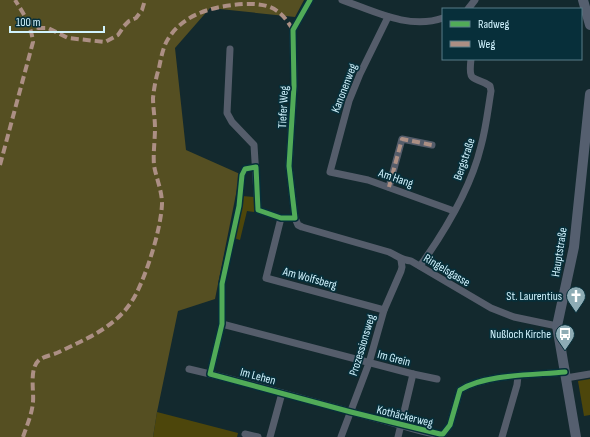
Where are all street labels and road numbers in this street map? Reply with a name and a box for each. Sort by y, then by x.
street label: Kanonenweg [328,61,361,115]
street label: Tiefer Weg [275,85,292,129]
street label: Bergstraße [450,136,479,182]
street label: Am Hang [376,165,415,191]
street label: Hauptstraße [548,226,571,278]
street label: Ringelsgasse [421,251,473,290]
street label: Am Wolfsberg [280,264,339,293]
street label: Prozessionsweg [346,312,379,378]
street label: Im Grein [376,347,412,370]
street label: Im Lehen [238,365,277,388]
street label: Kothäckerweg [375,402,435,431]

